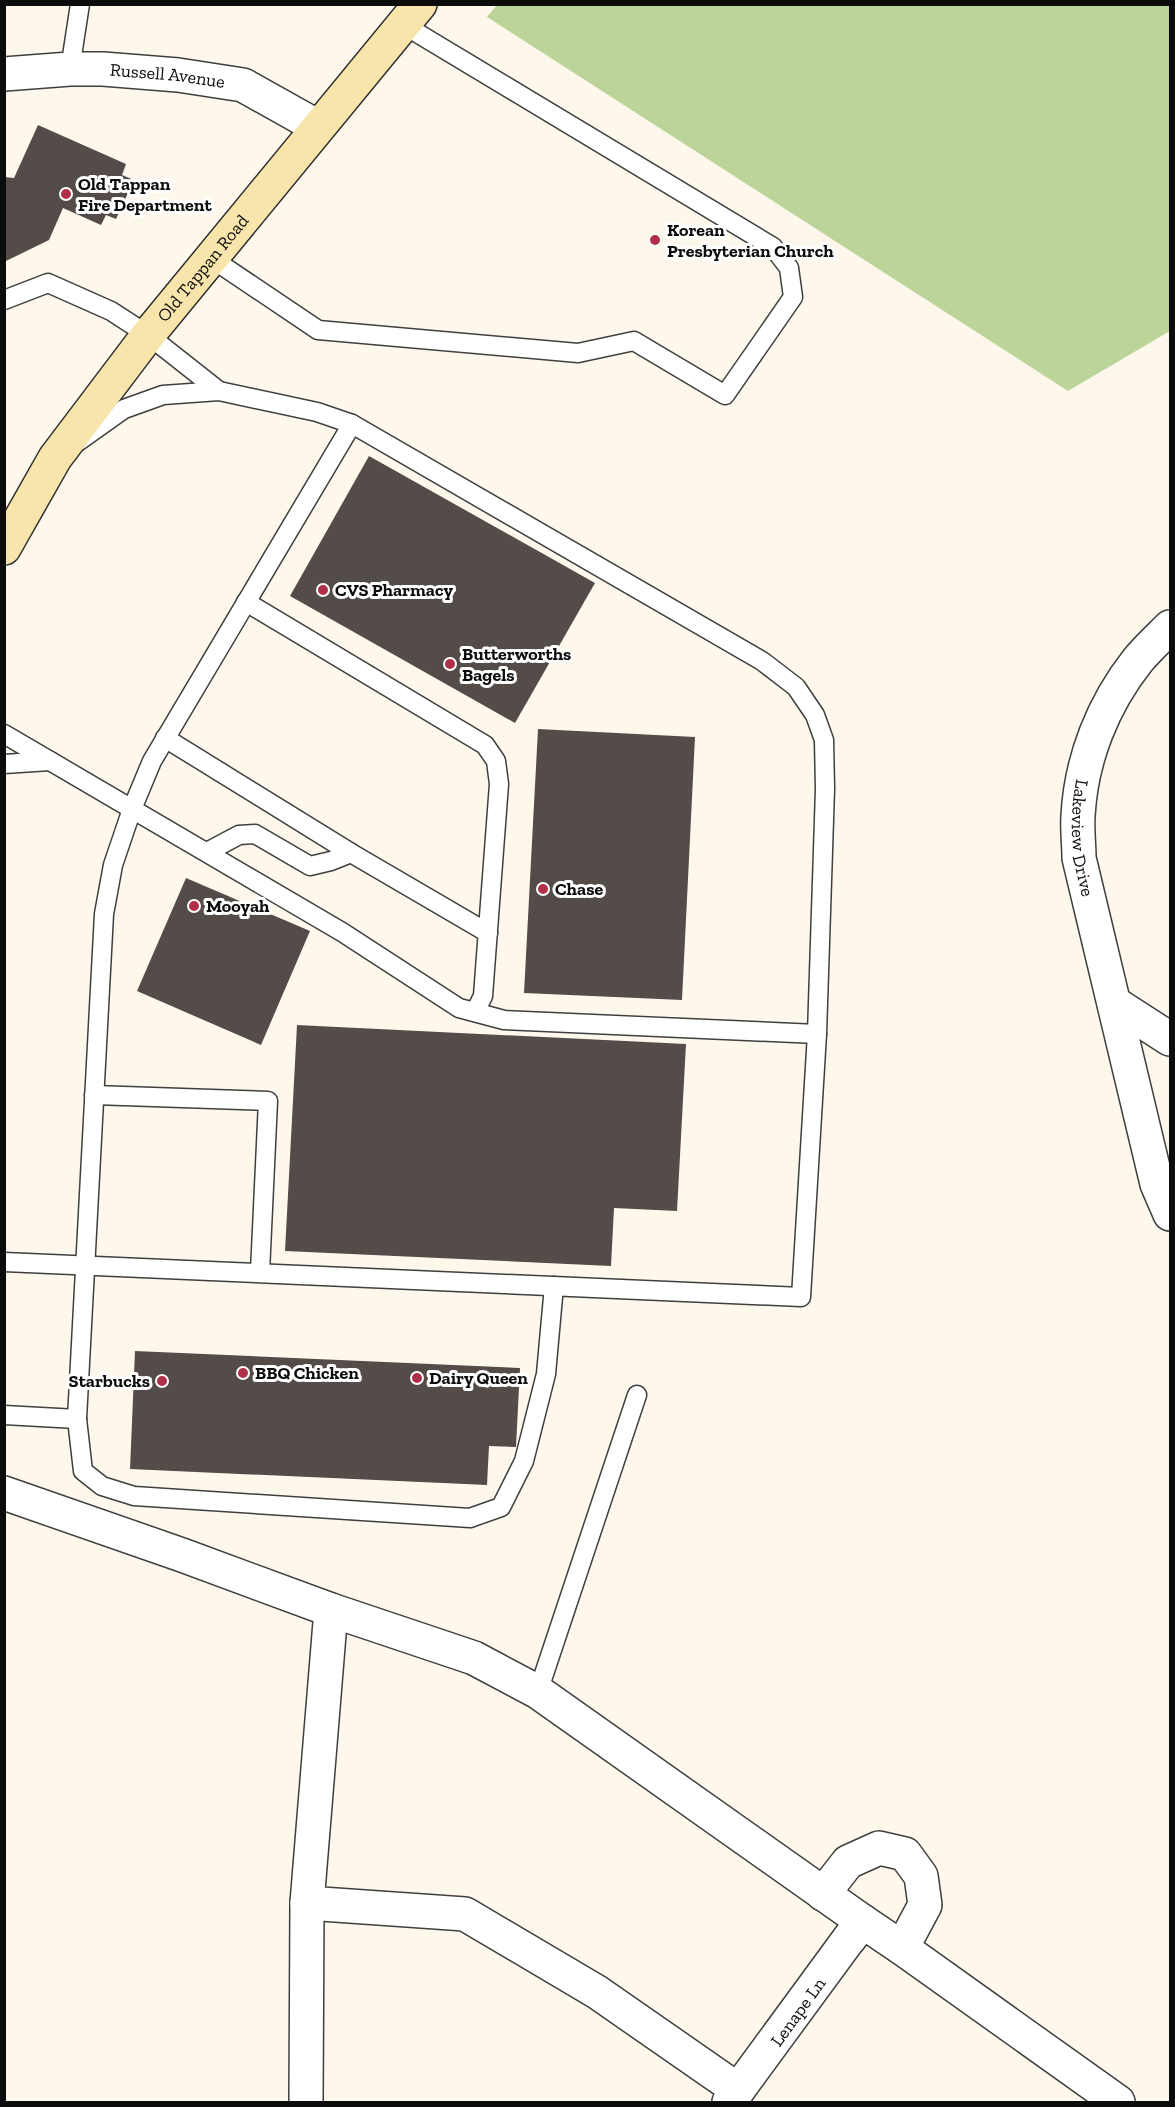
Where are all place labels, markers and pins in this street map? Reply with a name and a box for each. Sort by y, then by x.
place label: Old Tappan Fire Department [78,173,212,216]
marker: Old Tappan Fire Department [59,187,73,201]
place label: Korean Presbyterian Church [667,219,834,262]
marker: Korean Presbyterian Church [648,233,662,247]
place label: CVS Pharmacy [335,579,453,601]
marker: CVS Pharmacy [316,583,330,597]
place label: Butterworths Bagels [462,643,571,686]
marker: Butterworths Bagels [443,657,457,671]
place label: Chase [555,878,603,900]
marker: Chase [536,882,550,896]
place label: Mooyah [206,895,270,917]
marker: Mooyah [187,899,201,913]
place label: BBQ Chicken [255,1362,359,1384]
marker: BBQ Chicken [236,1366,250,1380]
place label: Dairy Queen [429,1367,528,1389]
place label: Starbucks [69,1370,150,1392]
marker: Dairy Queen [410,1371,424,1385]
marker: Starbucks [155,1374,169,1388]

